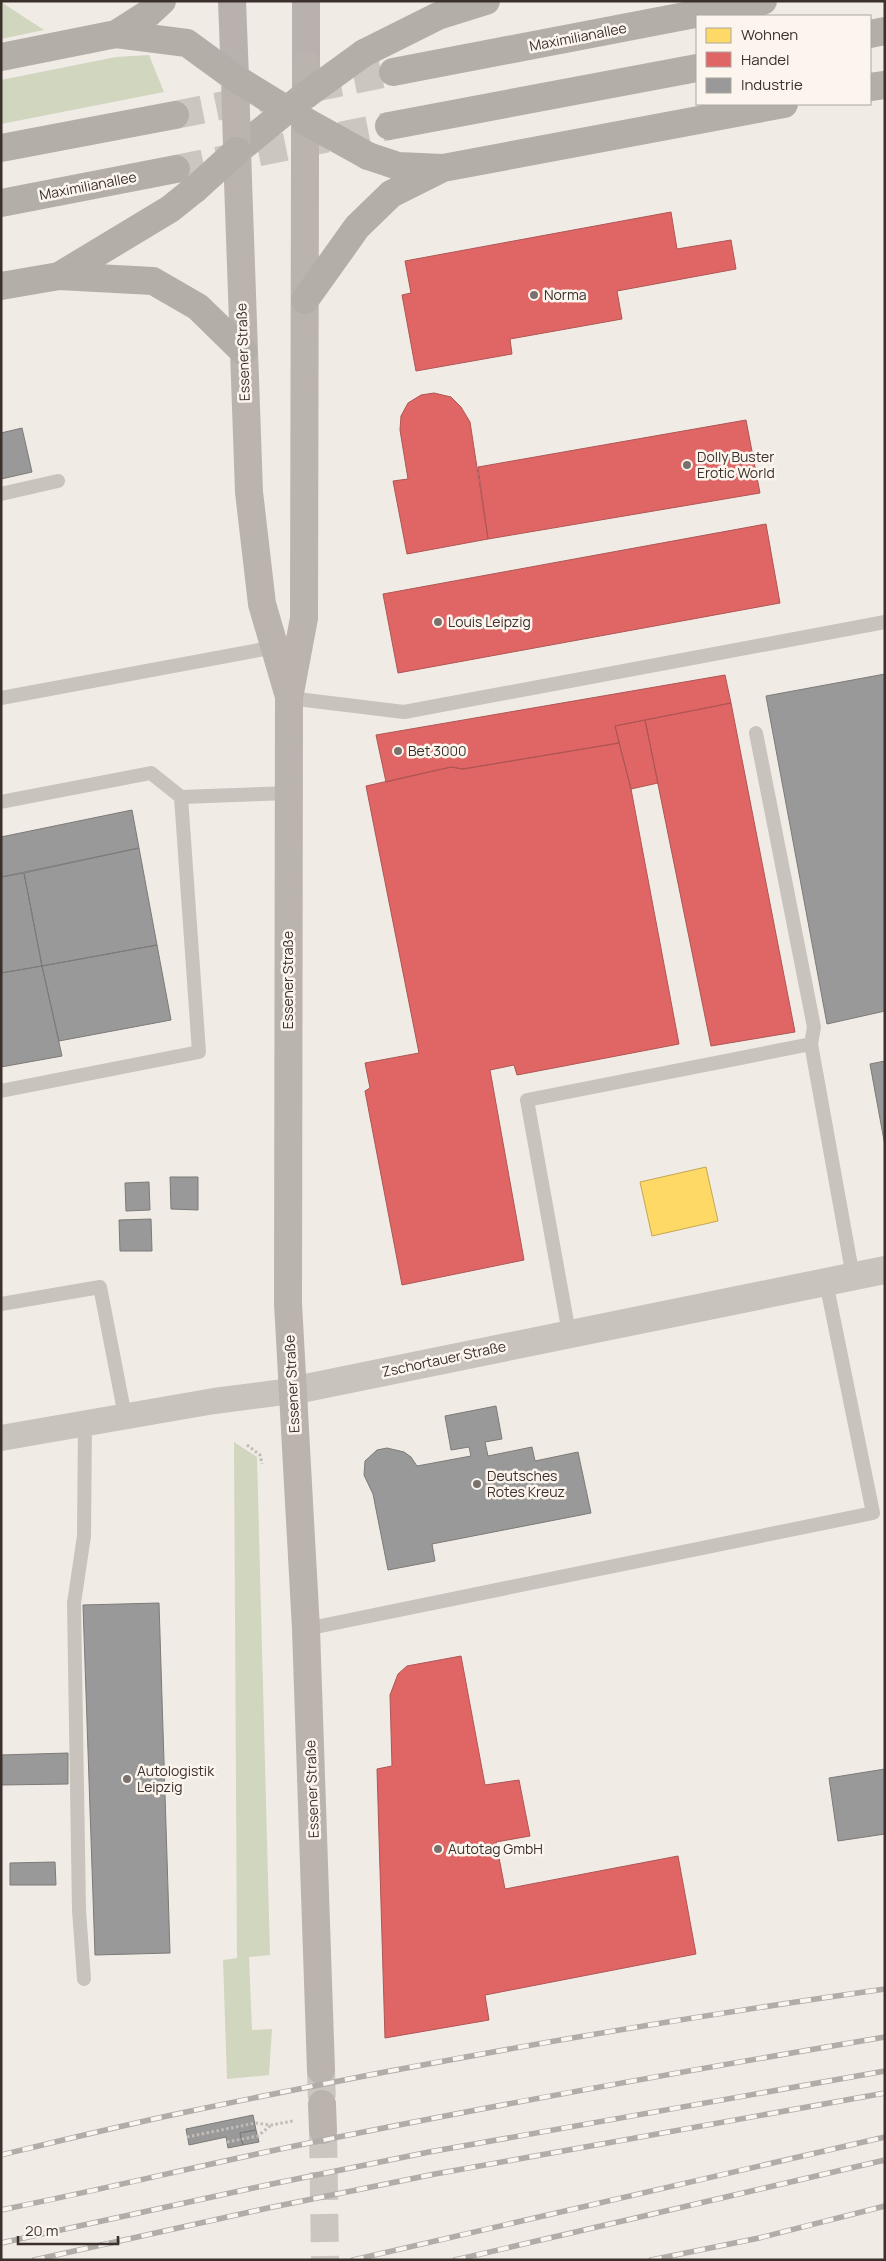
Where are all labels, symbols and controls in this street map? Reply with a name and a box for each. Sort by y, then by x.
legend [696,15,871,105]
street label: Maximilianallee [528,18,628,55]
text: Wohnen [741,24,798,45]
text: Handel [741,49,790,70]
text: Industrie [741,74,803,95]
street label: Maximilianallee [38,167,138,204]
place label: Norma [544,285,587,304]
marker: Norma [528,289,540,301]
street label: Essener Straße [231,303,254,401]
place label: Dolly Buster Erotic World [697,447,775,482]
marker: Dolly Buster Erotic World [681,459,693,471]
place label: Louis Leipzig [448,612,531,631]
marker: Louis Leipzig [432,616,444,628]
place label: Bet 3000 [408,741,467,760]
marker: Bet 3000 [392,745,404,757]
street label: Essener Straße [278,931,297,1029]
street label: Essener Straße [279,1334,304,1434]
street label: Zschortauer Straße [380,1336,508,1381]
place label: Deutsches Rotes Kreuz [487,1466,565,1501]
marker: Deutsches Rotes Kreuz [471,1478,483,1490]
street label: Essener Straße [300,1740,323,1838]
place label: Autologistik Leipzig [137,1761,215,1796]
marker: Autologistik Leipzig [121,1773,133,1785]
place label: Autotag GmbH [448,1839,543,1858]
marker: Autotag GmbH [432,1843,444,1855]
scale bar [18,2214,118,2246]
text: 20 m [25,2220,58,2241]

